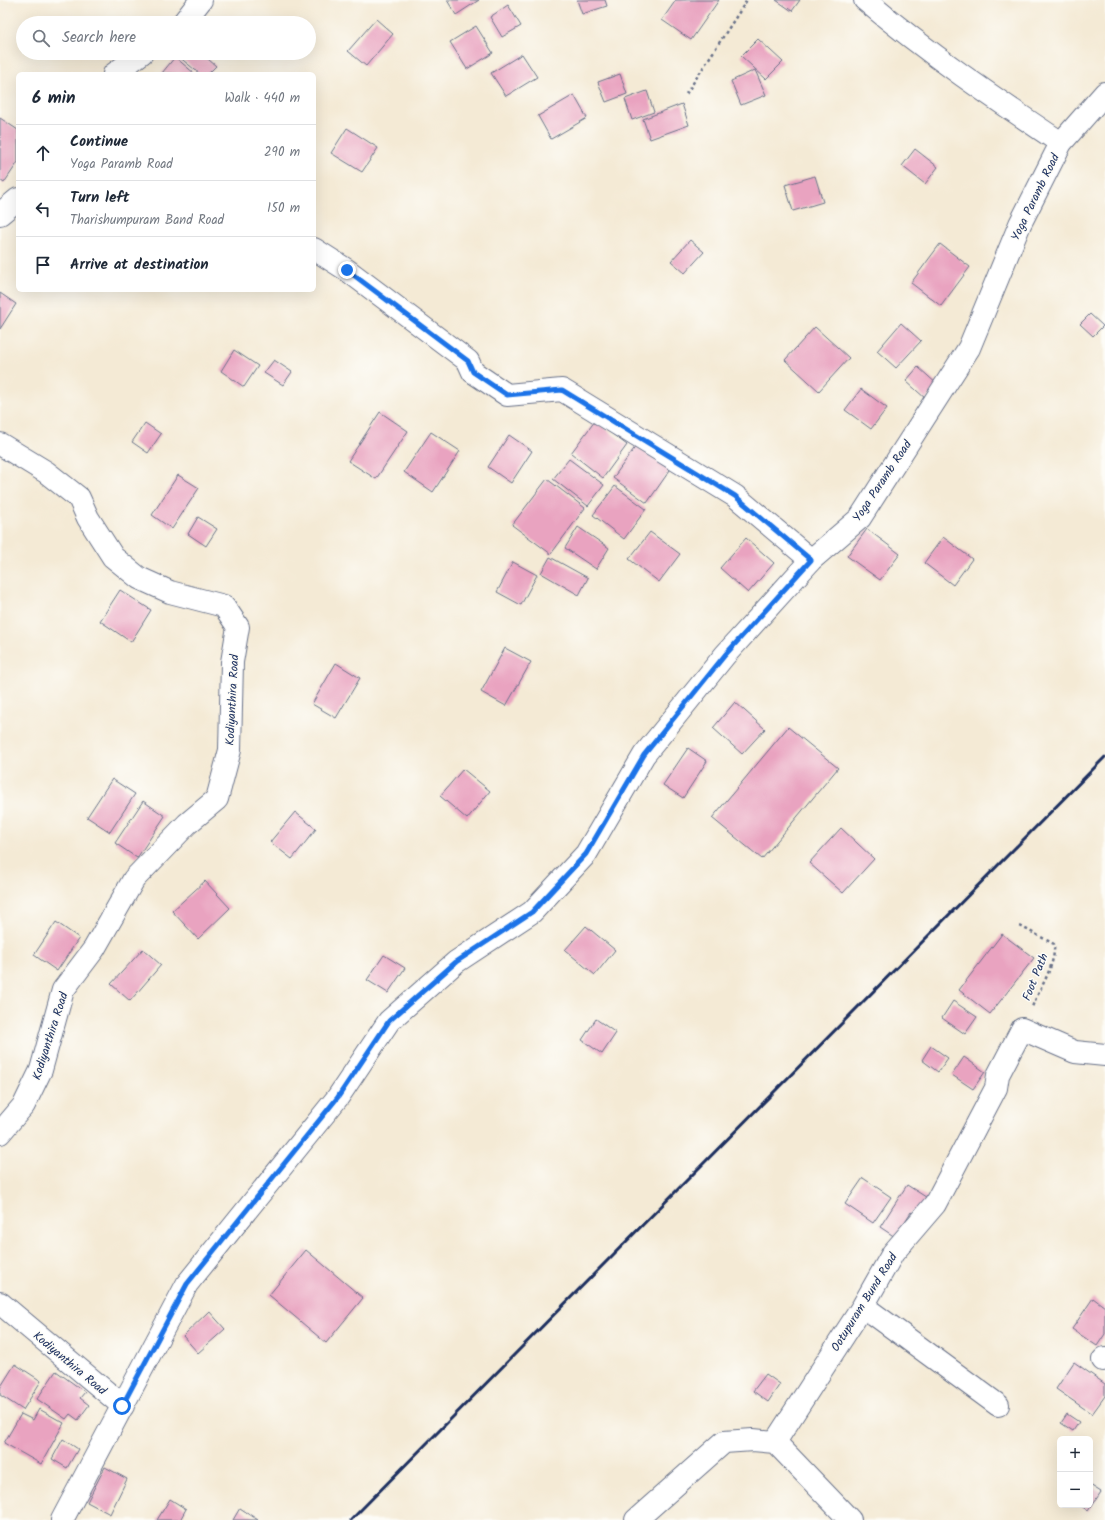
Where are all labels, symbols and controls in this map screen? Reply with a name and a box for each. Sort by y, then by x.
search box [16,16,316,60]
text: Search here [62,26,136,50]
icon: search [30,27,52,49]
text: 6 min [32,85,76,112]
text: Walk · 440 m [225,88,300,109]
text: Continue [70,130,128,154]
icon: ahead [32,142,54,164]
text: 290 m [264,142,300,163]
street label: Yoga Paramb Road [1006,149,1065,244]
text: Yoga Paramb Road [70,154,173,175]
text: Turn left [70,186,130,210]
icon: left [32,198,54,220]
text: 150 m [267,198,300,219]
text: Tharishumpuram Band Road [70,210,224,231]
text: Arrive at destination [70,253,209,277]
icon: arrive [32,254,54,276]
route end [338,261,356,279]
street label: Yoga Paramb Road [848,436,917,526]
street label: Kodiyanthira Road [221,653,244,746]
street label: Foot Path [1017,951,1054,1004]
street label: Kodiyanthira Road [27,989,74,1083]
street label: Ootupuram Bund Road [826,1248,903,1355]
street label: Kodiyanthira Road [29,1327,112,1401]
route start [113,1397,131,1415]
map controls [1057,1436,1093,1508]
button: + [1057,1436,1093,1472]
button: − [1057,1472,1093,1508]

